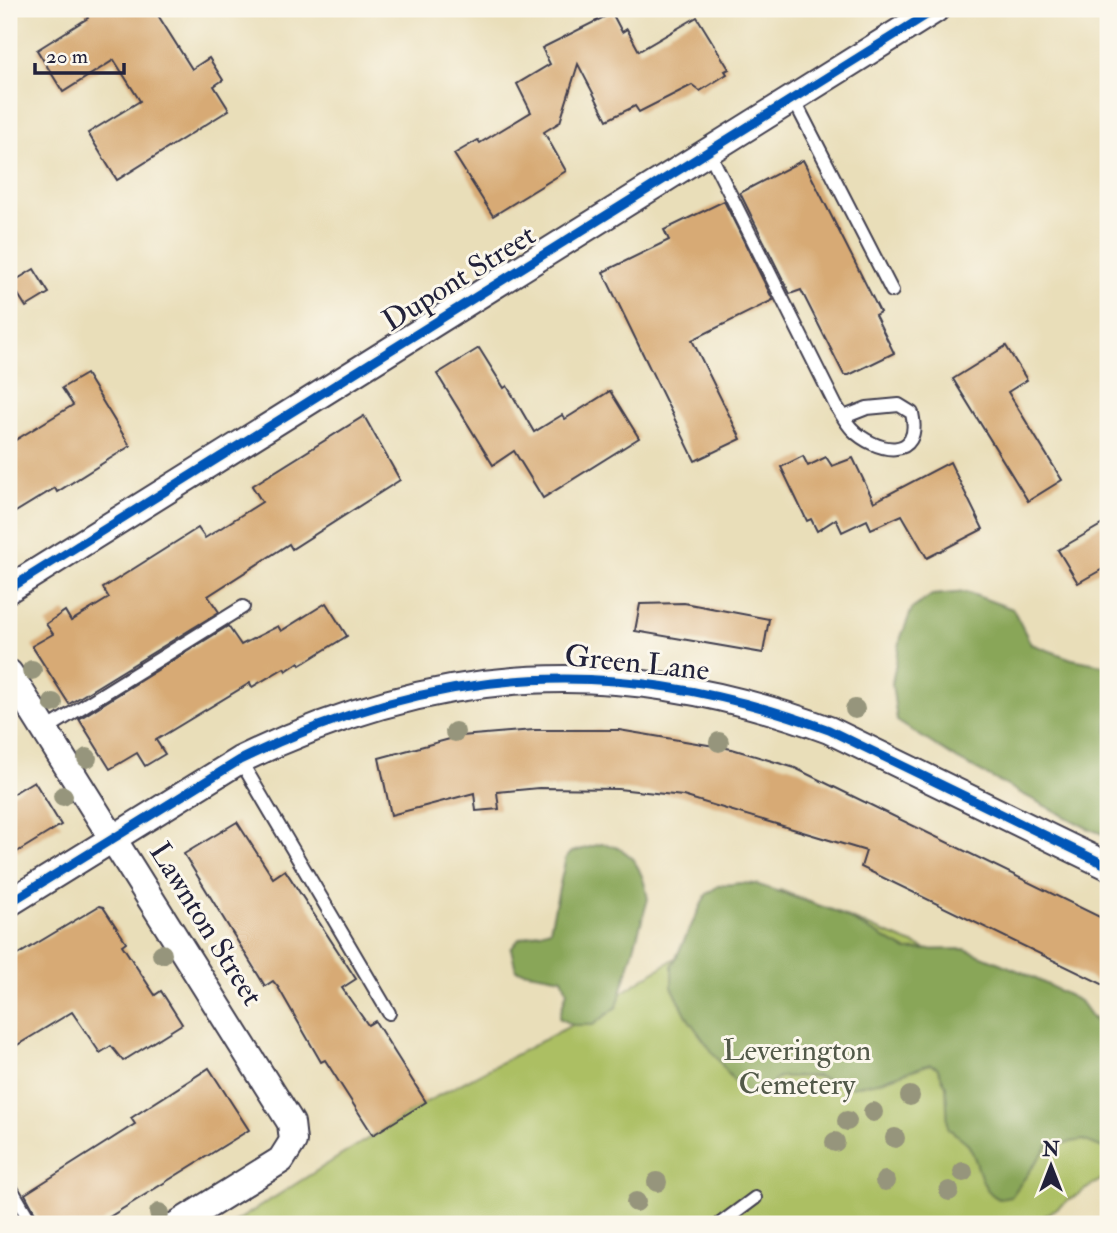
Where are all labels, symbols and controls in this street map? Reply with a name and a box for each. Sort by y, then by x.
scale bar [35,32,124,76]
text: 20 m [46,43,88,70]
street label: Dupont Street [376,216,542,340]
street label: Green Lane [563,637,711,689]
street label: Lawnton Street [141,835,271,1013]
park label: Leverington Cemetery [723,1032,871,1103]
north arrow [1016,1132,1086,1202]
text: N [1041,1138,1060,1162]

